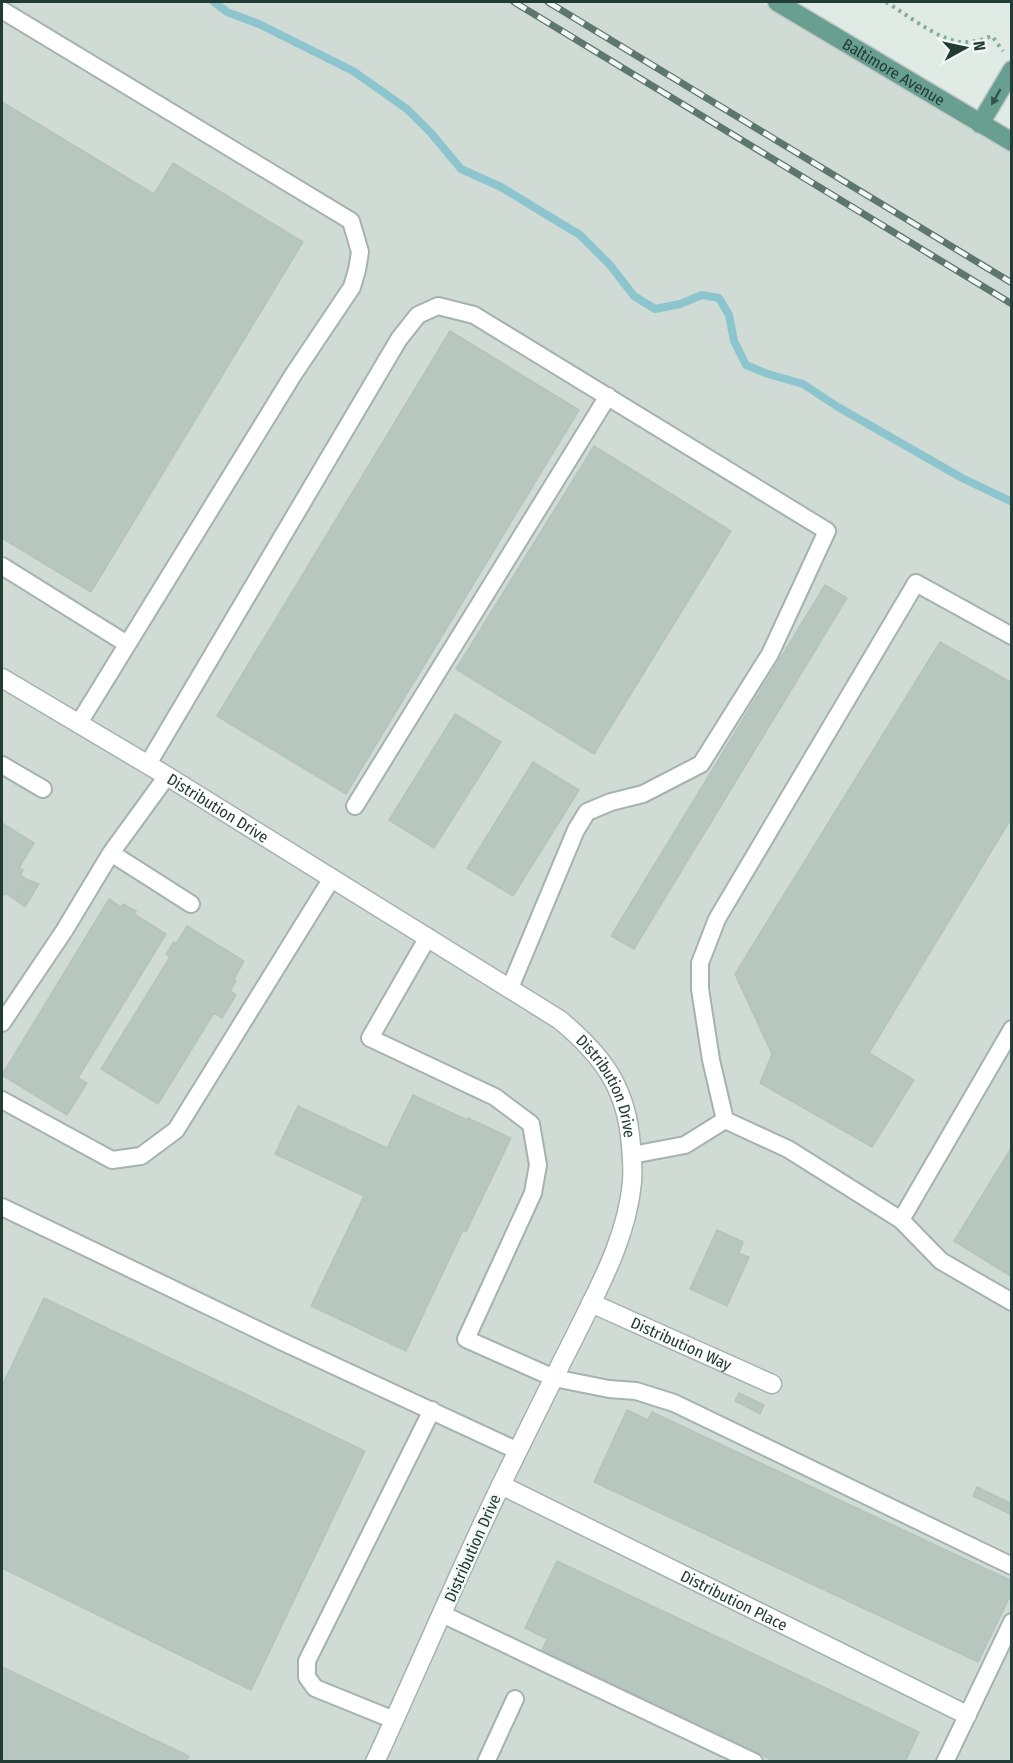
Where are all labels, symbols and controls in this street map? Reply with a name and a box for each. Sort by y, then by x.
north arrow [935,18,995,78]
street label: Baltimore Avenue [839,34,948,110]
text: N [969,40,989,52]
one-way arrow [991,89,1001,106]
street label: Distribution Drive [164,770,272,847]
street label: Distribution Drive [572,1031,639,1139]
street label: Distribution Way [628,1313,735,1375]
street label: Distribution Drive [440,1491,505,1605]
street label: Distribution Place [677,1566,790,1635]

